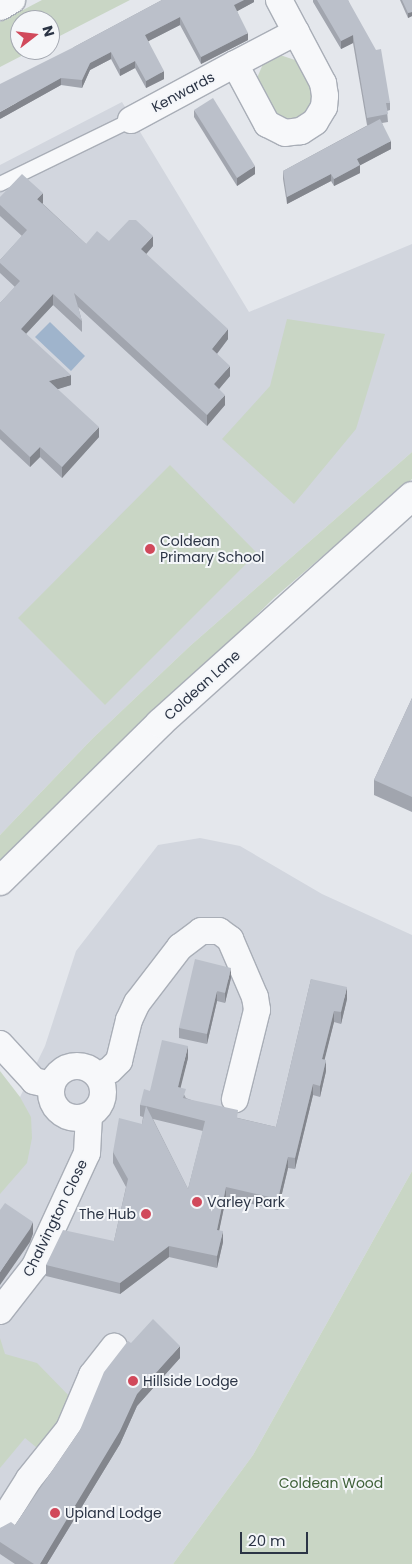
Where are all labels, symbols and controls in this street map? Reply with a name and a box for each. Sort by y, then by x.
north arrow [10,10,60,60]
text: N [37,23,60,39]
street label: Kenwards [149,68,217,116]
place label: Coldean Primary School [160,533,265,566]
marker: Coldean Primary School [144,543,156,555]
street label: Coldean Lane [160,646,244,724]
street label: Chalvington Close [19,1157,91,1279]
place label: Varley Park [207,1194,285,1210]
marker: Varley Park [191,1196,203,1208]
place label: The Hub [79,1206,136,1222]
marker: The Hub [140,1208,152,1220]
place label: Hillside Lodge [143,1373,238,1389]
marker: Hillside Lodge [127,1375,139,1387]
park label: Coldean Wood [279,1475,383,1491]
place label: Upland Lodge [65,1505,162,1521]
marker: Upland Lodge [49,1507,61,1519]
scale bar [242,1522,310,1554]
text: 20 m [248,1530,286,1551]

